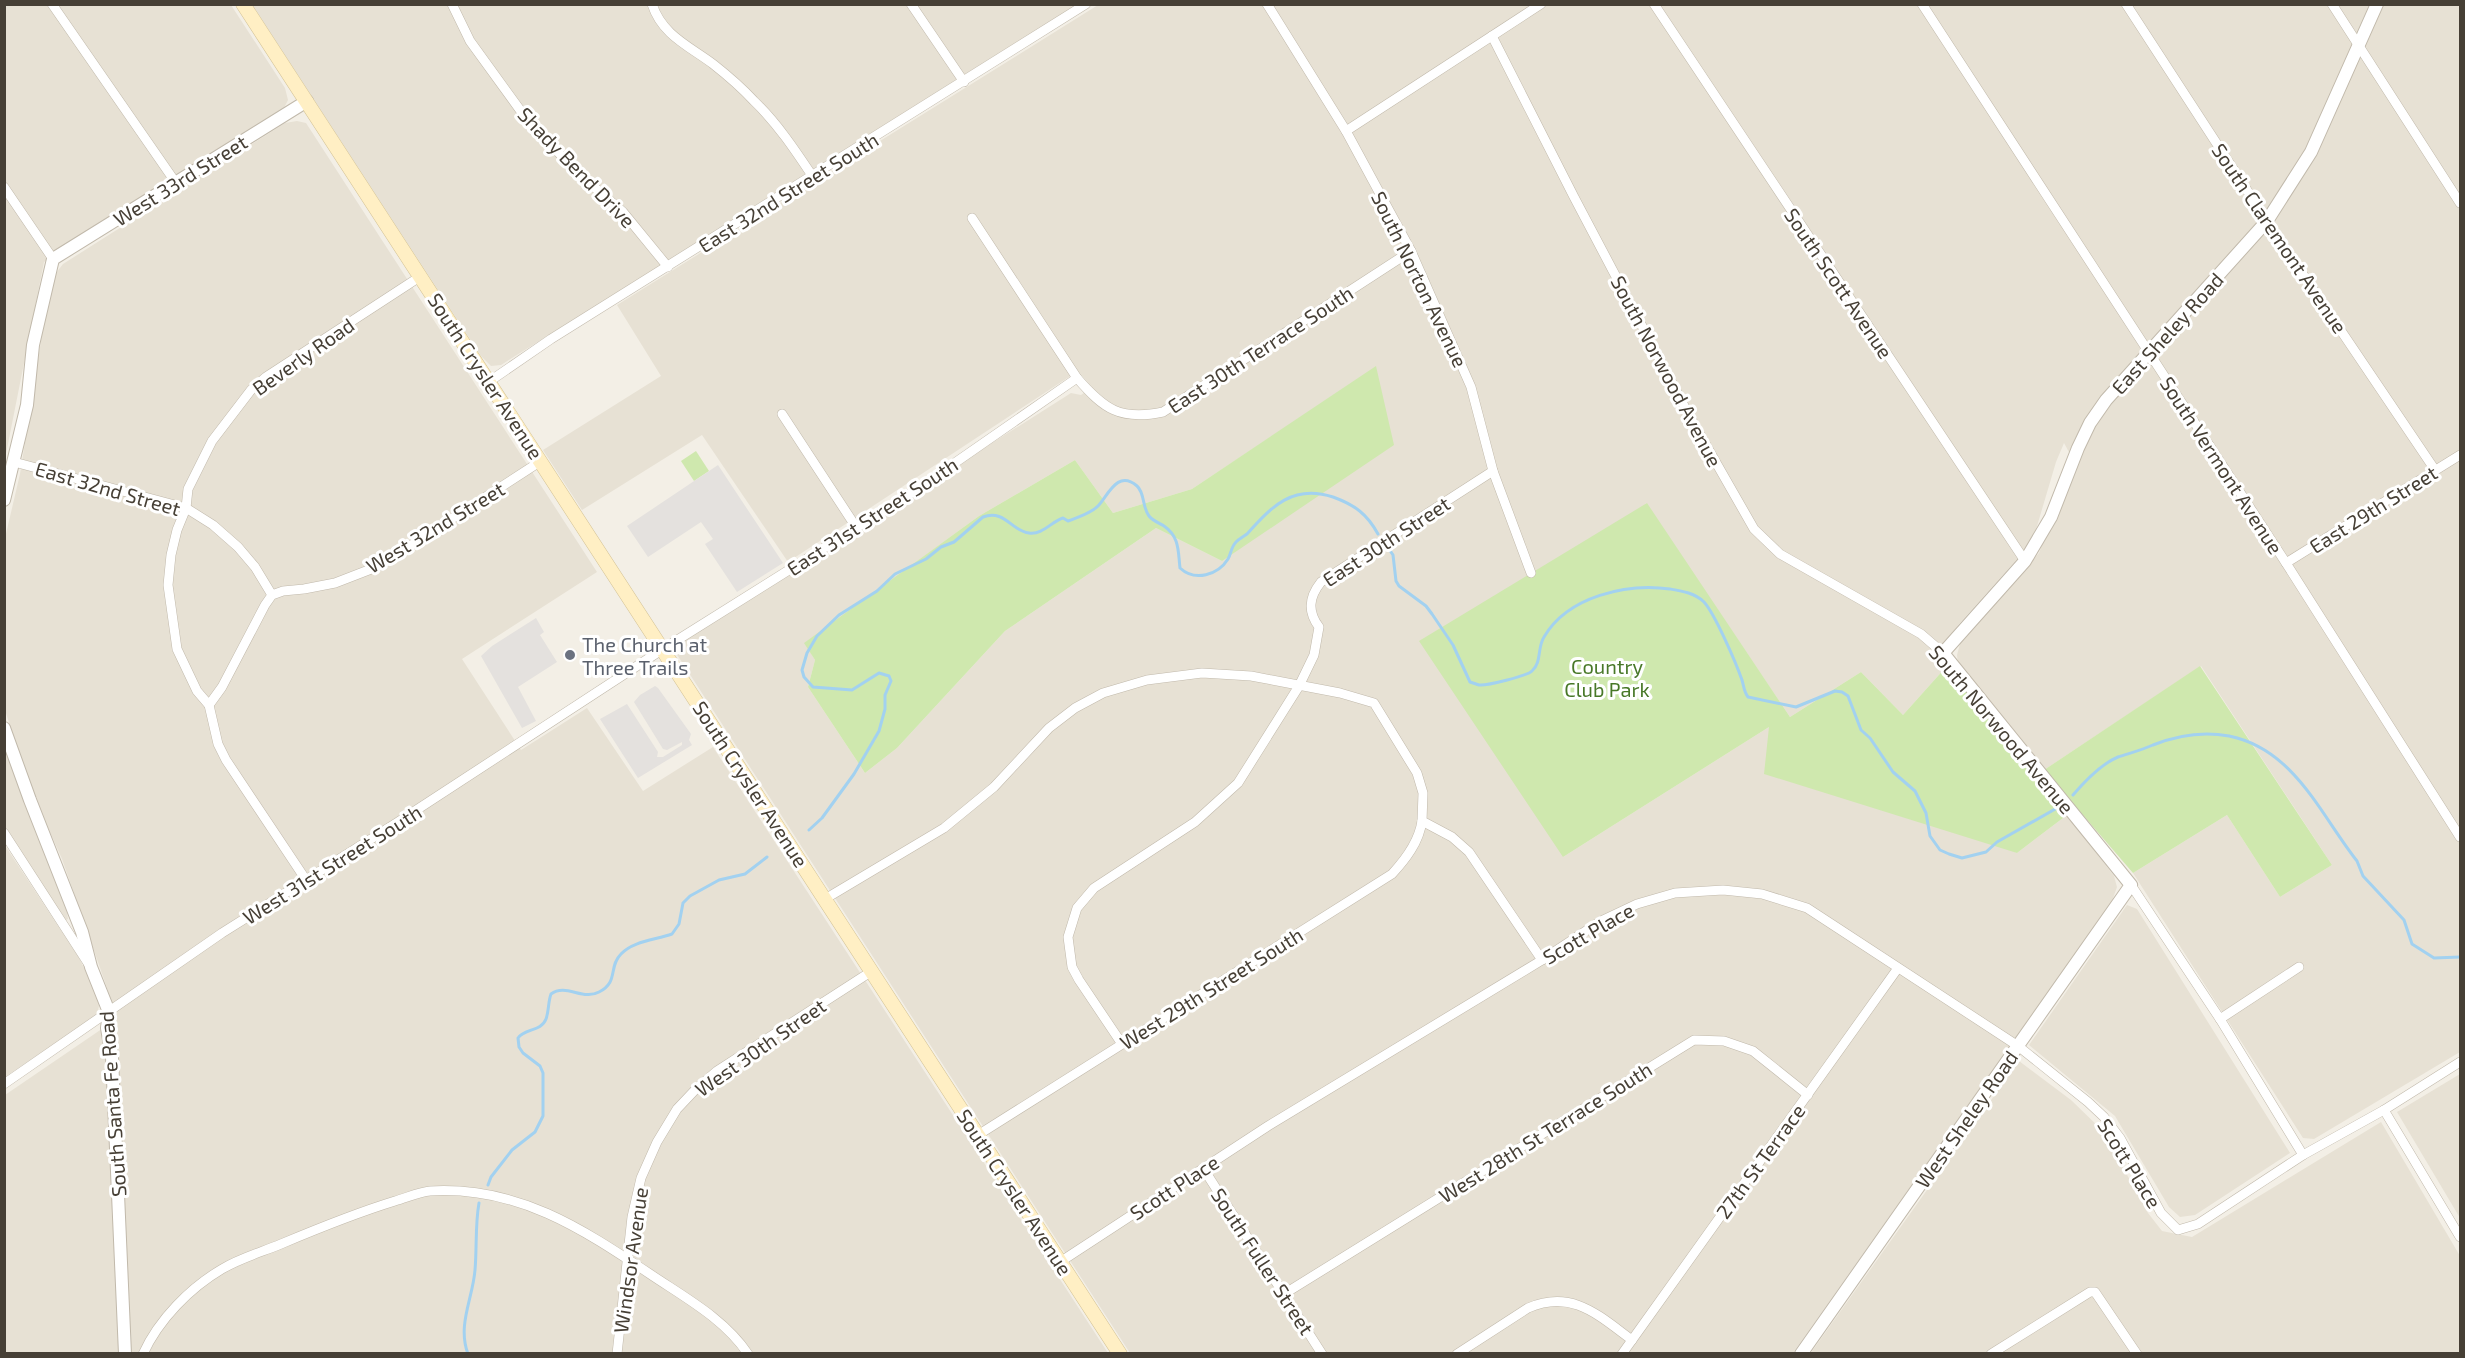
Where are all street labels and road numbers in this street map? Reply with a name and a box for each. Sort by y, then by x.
street label: Shady Bend Drive [513,102,641,232]
street label: East 32nd Street South [694,127,882,257]
street label: West 33rd Street [109,129,252,231]
street label: South Claremont Avenue [2208,139,2352,337]
street label: South Norton Avenue [1367,187,1473,371]
street label: South Scott Avenue [1780,203,1898,363]
street label: East Sheley Road [2106,267,2228,399]
street label: South Norwood Avenue [1606,271,1728,471]
street label: East 30th Terrace South [1163,280,1357,418]
street label: South Crysler Avenue [423,288,549,464]
street label: Beverly Road [248,312,358,400]
street label: South Vermont Avenue [2156,372,2288,558]
street label: East 31st Street South [782,452,962,580]
street label: East 32nd Street [33,456,184,520]
street label: East 29th Street [2305,460,2442,558]
street label: West 32nd Street [362,476,509,578]
street label: East 30th Street [1318,491,1454,591]
street label: South Norwood Avenue [1924,640,2080,818]
street label: South Crysler Avenue [688,696,814,872]
street label: West 31st Street South [238,799,426,929]
street label: Scott Place [1538,897,1638,969]
street label: West 29th Street South [1115,922,1307,1054]
street label: West 30th Street [690,993,830,1101]
street label: South Santa Fe Road [94,1010,130,1198]
street label: West Sheley Road [1910,1046,2022,1192]
street label: West 28th St Terrace South [1434,1056,1656,1208]
street label: 27th St Terrace [1710,1099,1810,1223]
street label: South Crysler Avenue [952,1104,1078,1280]
street label: Scott Place [2093,1114,2167,1212]
street label: Scott Place [1125,1149,1223,1225]
street label: South Fuller Street [1207,1183,1320,1339]
street label: Windsor Avenue [608,1185,652,1335]

